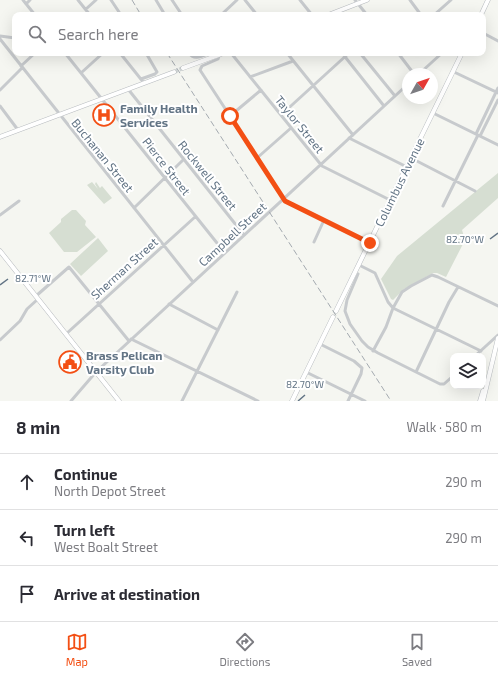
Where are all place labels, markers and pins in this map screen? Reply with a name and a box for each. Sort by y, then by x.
place label: Family Health Services [120,101,198,129]
hospital icon: Family Health Services [91,102,117,128]
place label: Brass Pelican Varsity Club [86,348,163,377]
public building icon: Brass Pelican Varsity Club [57,349,83,375]

